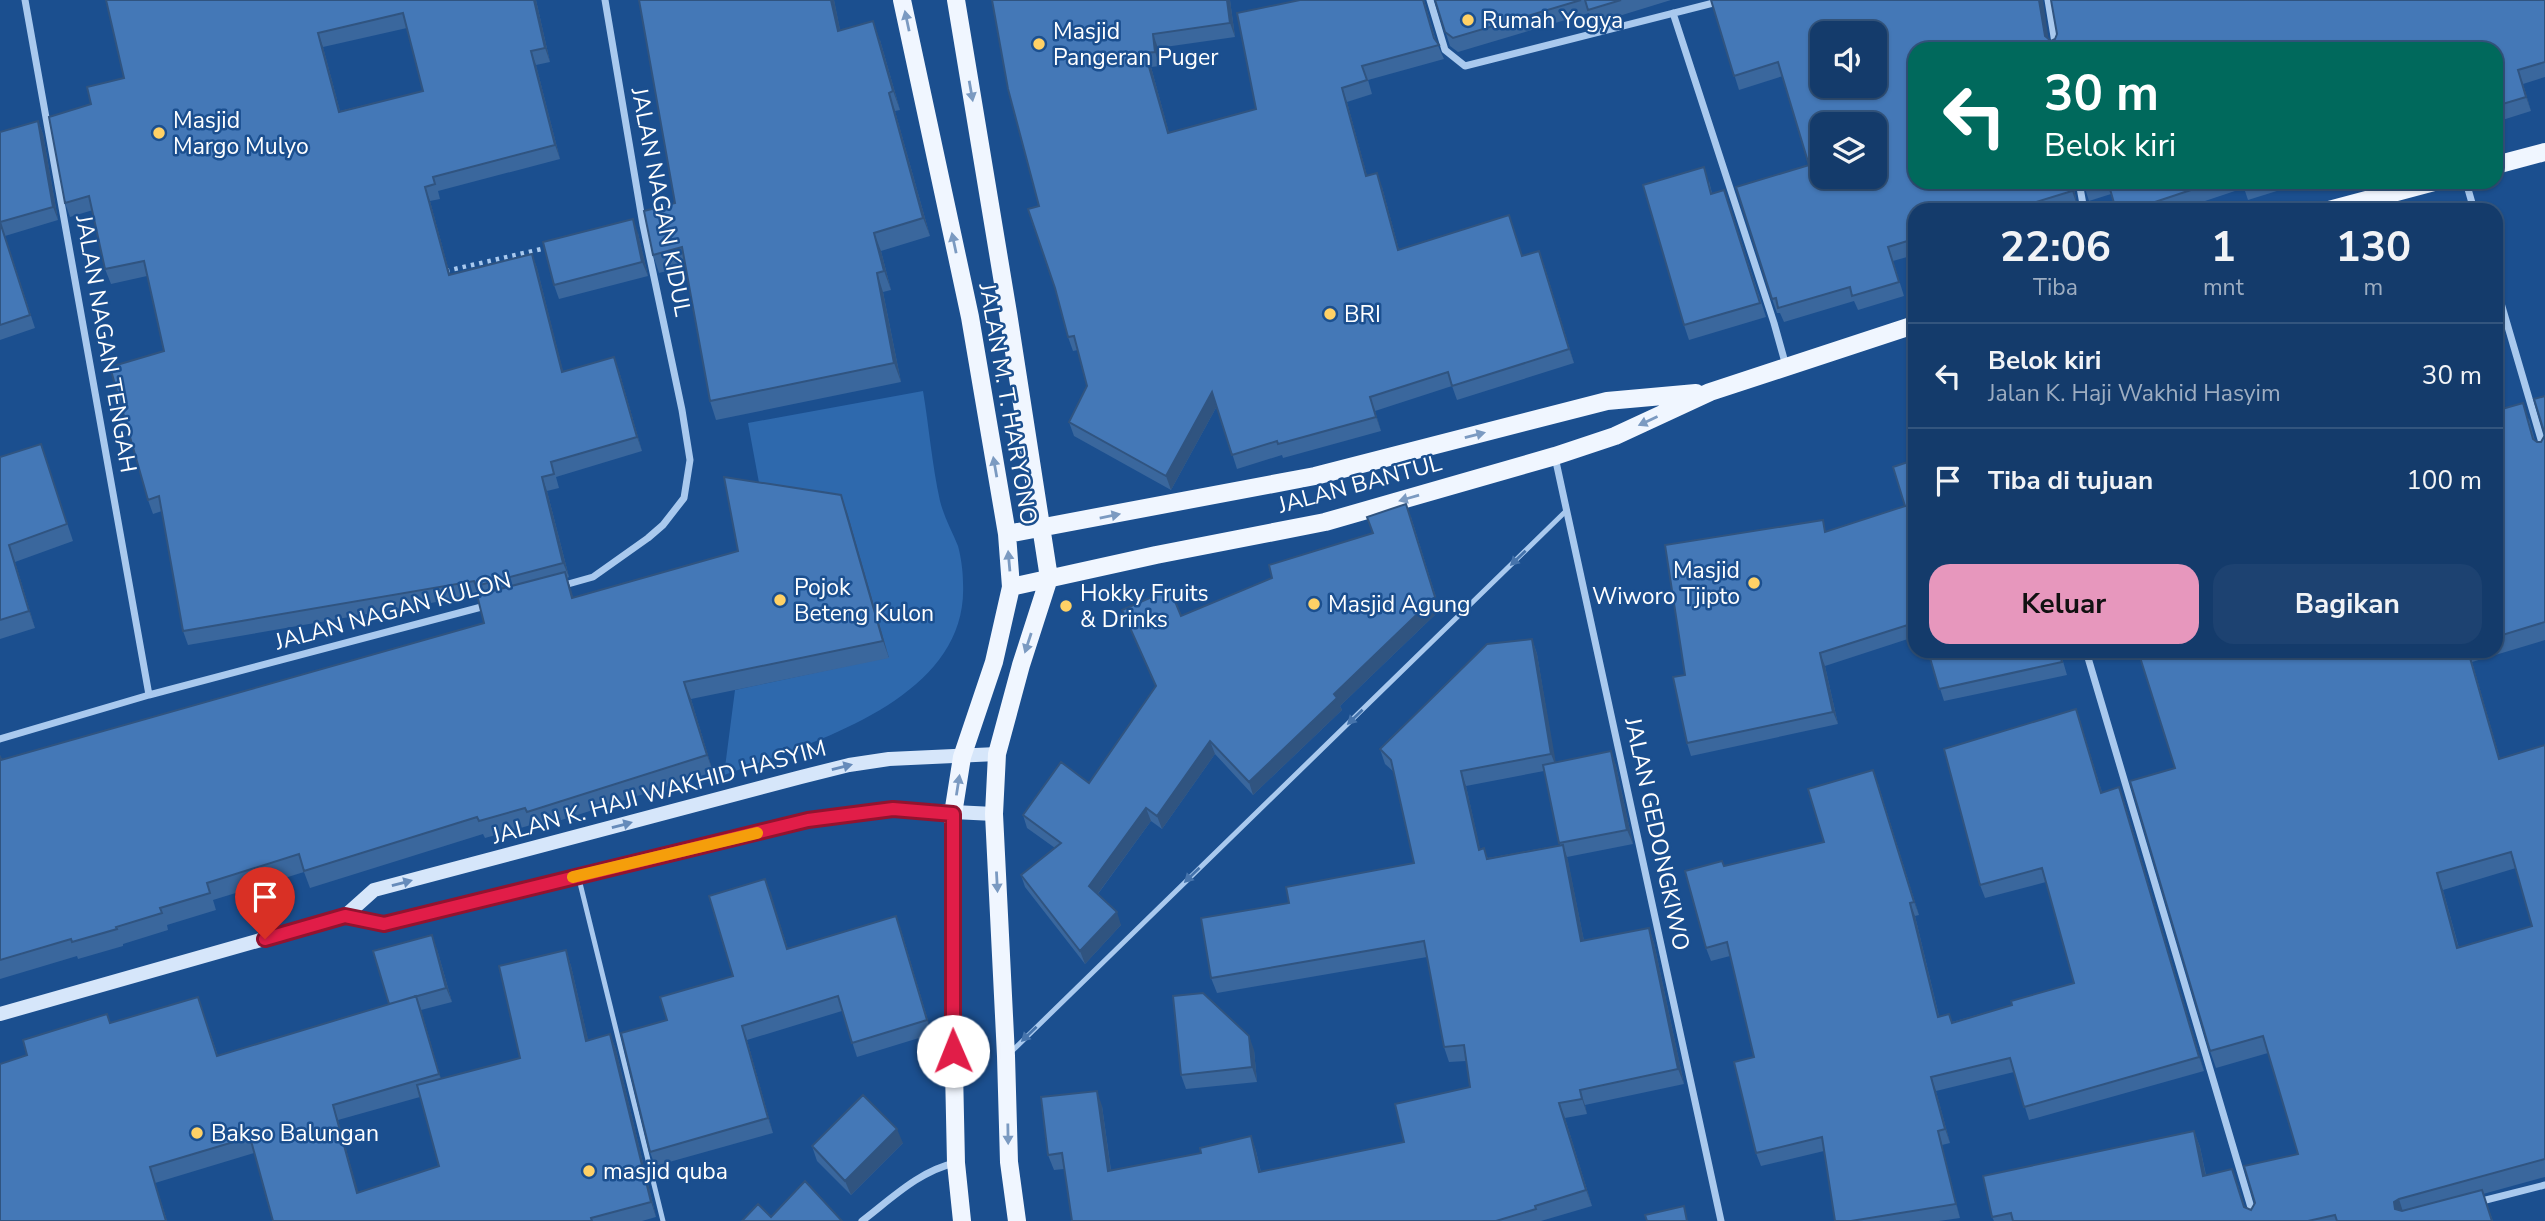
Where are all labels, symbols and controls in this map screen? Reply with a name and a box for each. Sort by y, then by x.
place label: Rumah Yogya [1482,5,1623,36]
one-way arrow [901,10,912,32]
marker: Rumah Yogya [1460,12,1476,28]
place label: Masjid Pangeran Puger [1053,16,1219,73]
map controls [1810,21,1887,189]
button: sound [1810,21,1887,98]
marker: Masjid Pangeran Puger [1031,36,1047,52]
text: 30 m [2044,60,2159,127]
icon: left [1929,70,2020,161]
one-way arrow [966,81,977,103]
street label: JALAN NAGAN KIDUL [623,84,698,320]
place label: Masjid Margo Mulyo [173,105,309,162]
button: layers [1810,112,1887,189]
text: Belok kiri [2044,124,2176,167]
marker: Masjid Margo Mulyo [151,125,167,141]
street label: JALAN NAGAN TENGAH [68,212,144,475]
text: 22:06 [2000,219,2111,276]
text: 1 [2211,219,2236,276]
text: 130 [2336,219,2411,276]
one-way arrow [949,232,960,254]
text: Tiba [2033,272,2078,303]
text: mnt [2203,272,2244,303]
text: m [2363,272,2383,303]
street label: JALAN M. T. HARYONO [971,280,1045,527]
place label: BRI [1344,299,1381,330]
marker: BRI [1322,306,1338,322]
text: Belok kiri [1988,343,2101,378]
icon: left [1929,357,1967,395]
text: 30 m [2422,358,2482,393]
text: Jalan K. Haji Wakhid Hasyim [1988,378,2281,409]
one-way arrow [1638,415,1659,426]
one-way arrow [1464,429,1486,440]
street label: JALAN BANTUL [1274,447,1446,521]
one-way arrow [989,456,1000,478]
icon: arrive [1929,462,1967,500]
text: Tiba di tujuan [1988,463,2153,498]
text: 100 m [2406,463,2482,498]
one-way arrow [1398,493,1419,503]
one-way arrow [1099,510,1121,521]
one-way arrow [1003,549,1014,571]
one-way arrow [1510,550,1526,566]
place label: Masjid Wiworo Tjipto [1592,555,1740,612]
button: Keluar [1929,564,2199,644]
button: Bagikan [2213,564,2482,644]
street label: JALAN NAGAN KULON [271,565,514,658]
place label: Pojok Beteng Kulon [794,572,934,629]
marker: Masjid Wiworo Tjipto [1746,575,1762,591]
place label: Hokky Fruits & Drinks [1080,578,1209,635]
place label: Masjid Agung [1328,589,1471,620]
marker: Pojok Beteng Kulon [772,592,788,608]
marker: Masjid Agung [1306,596,1322,612]
marker: Hokky Fruits & Drinks [1058,598,1074,614]
one-way arrow [1022,633,1033,654]
one-way arrow [1347,708,1364,724]
street label: JALAN GEDONGKIWO [1617,714,1697,953]
street label: JALAN K. HAJI WAKHID HASYIM [487,732,830,852]
one-way arrow [832,761,854,772]
one-way arrow [952,774,963,796]
one-way arrow [612,819,633,829]
pin [235,867,295,939]
one-way arrow [1184,867,1201,883]
one-way arrow [992,871,1003,893]
one-way arrow [392,877,414,888]
icon: arrive [246,878,284,916]
position arrow [916,1014,990,1088]
one-way arrow [1021,1026,1038,1042]
place label: Bakso Balungan [211,1118,379,1149]
one-way arrow [1002,1123,1014,1145]
marker: Bakso Balungan [189,1125,205,1141]
place label: masjid quba [603,1156,728,1187]
marker: masjid quba [581,1163,597,1179]

